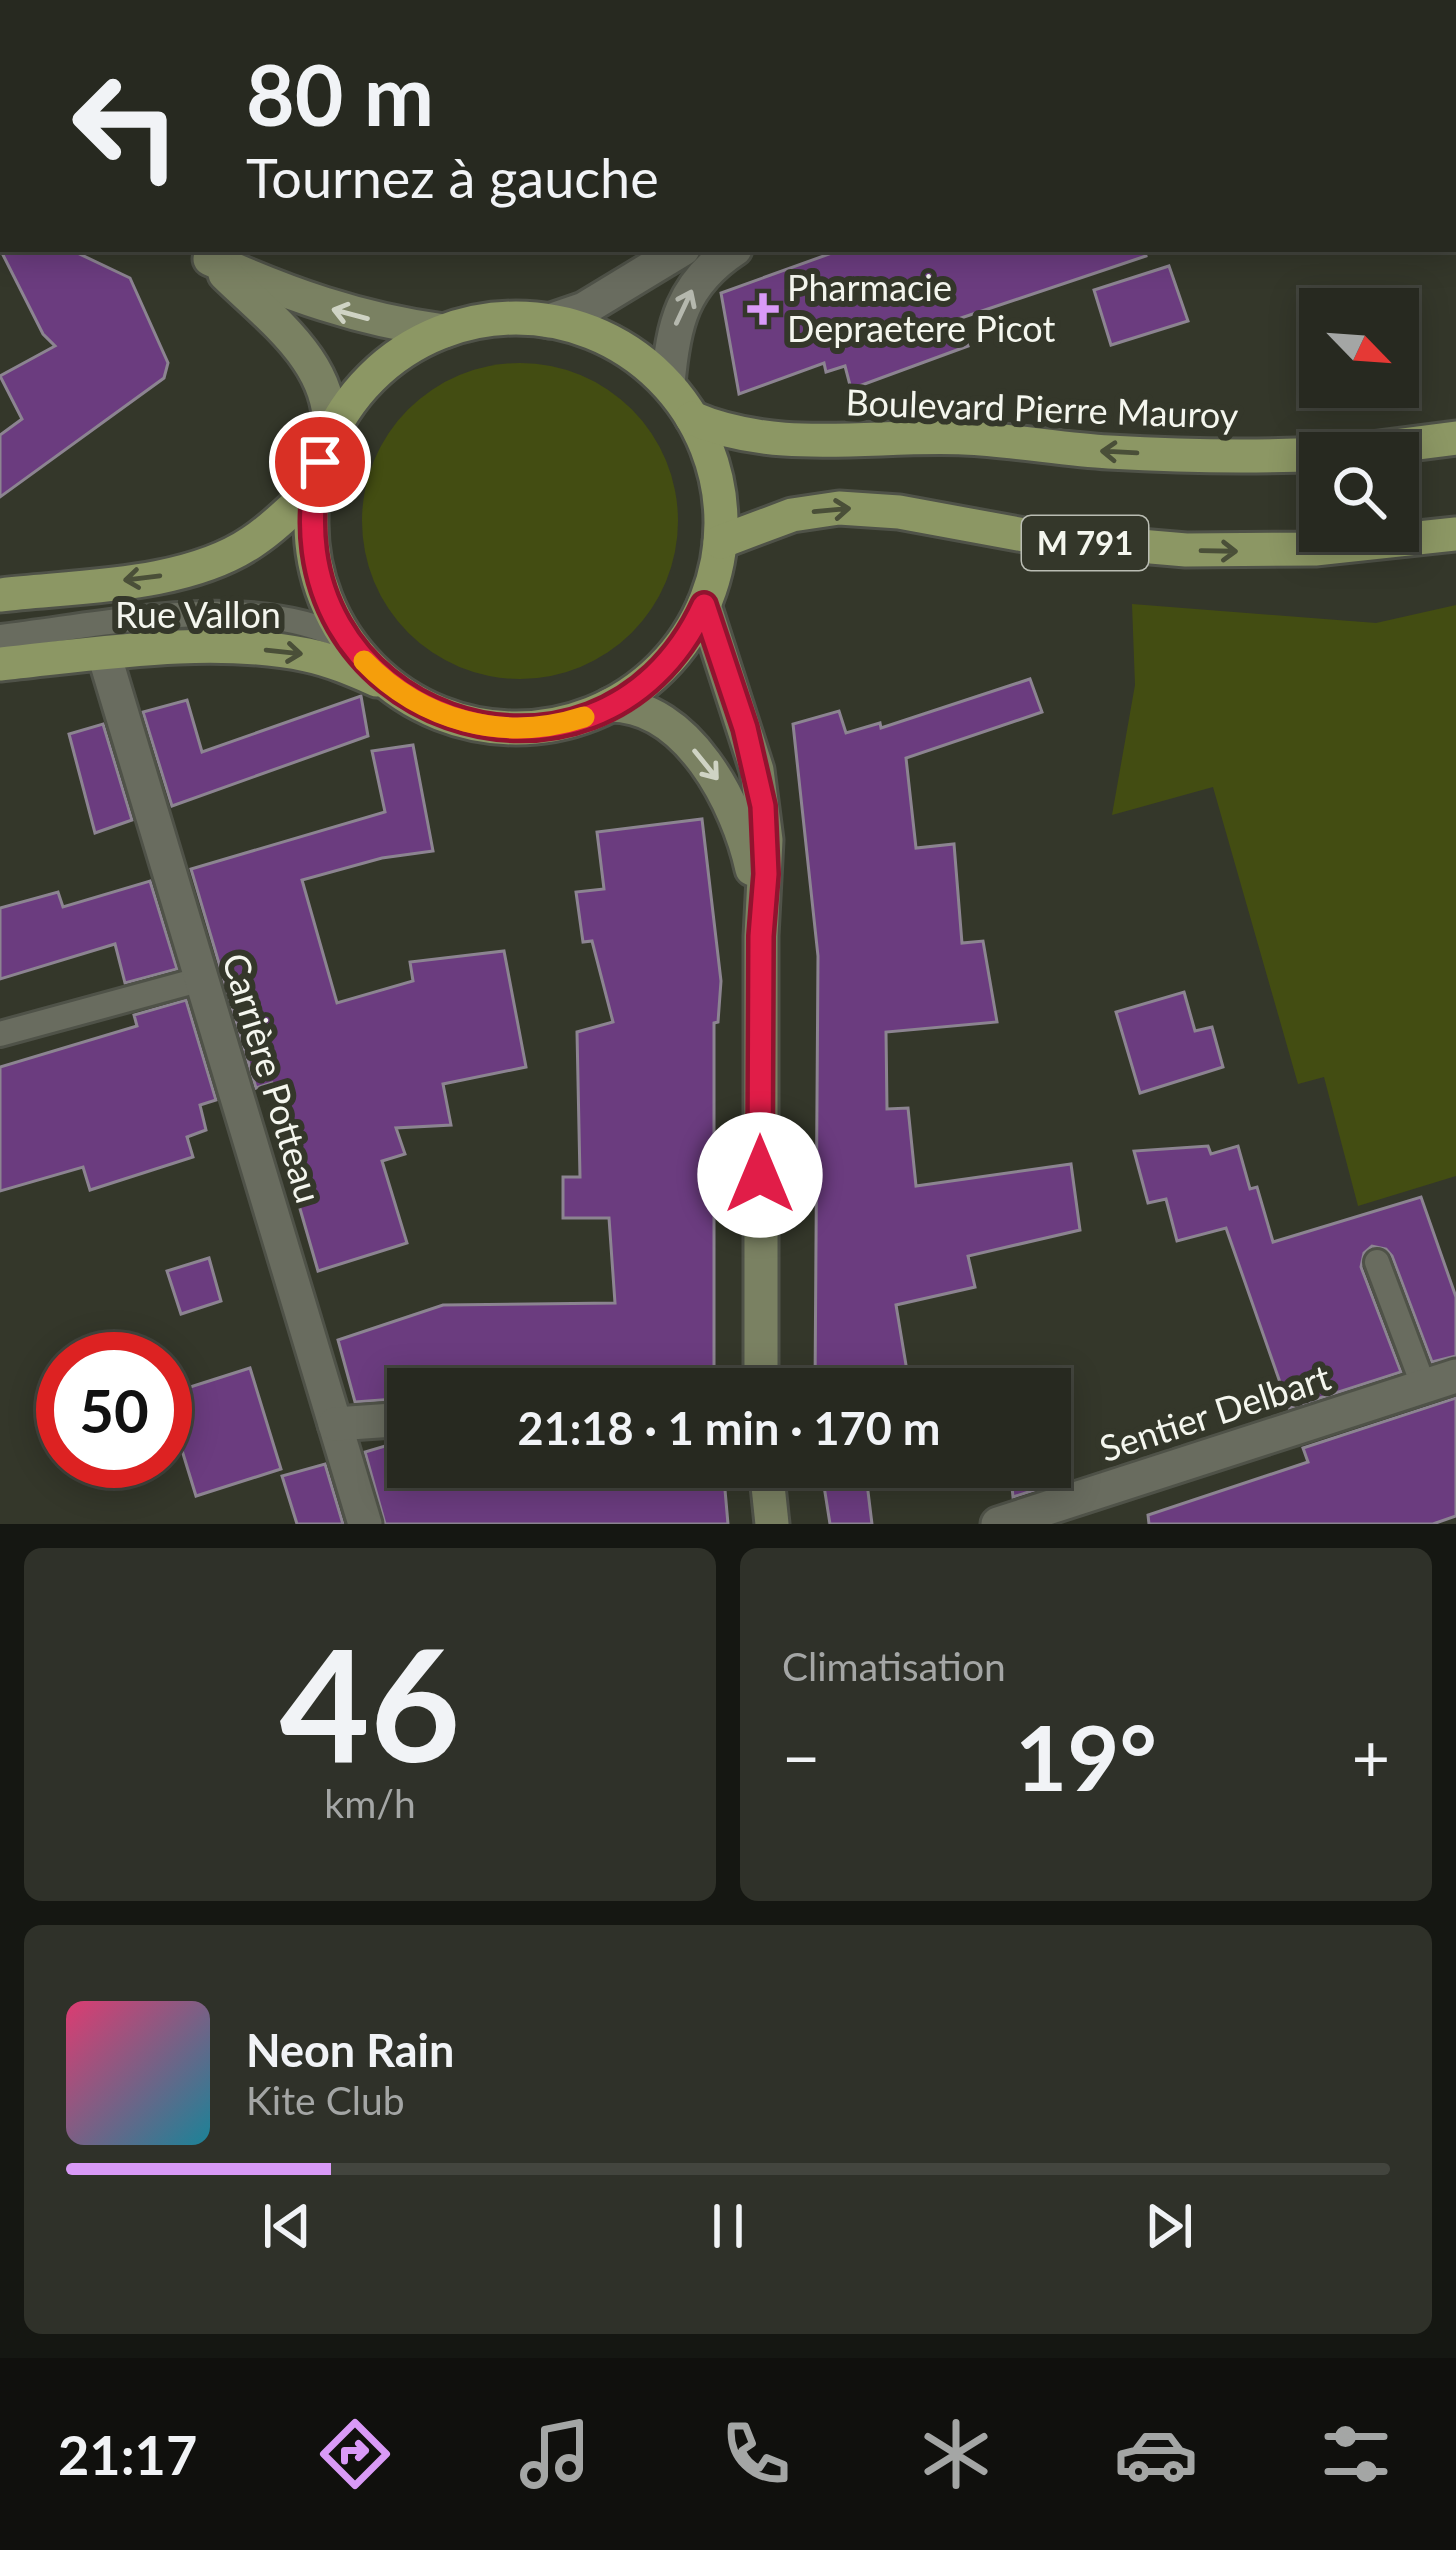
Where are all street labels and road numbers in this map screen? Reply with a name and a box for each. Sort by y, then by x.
street label: Boulevard Pierre Mauroy [845,379,1240,437]
road number: M 791 [1022,516,1148,570]
street label: Rue Vallon [115,592,281,636]
street label: Carrière Potteau [214,948,332,1208]
street label: Sentier Delbart [1094,1354,1336,1470]

